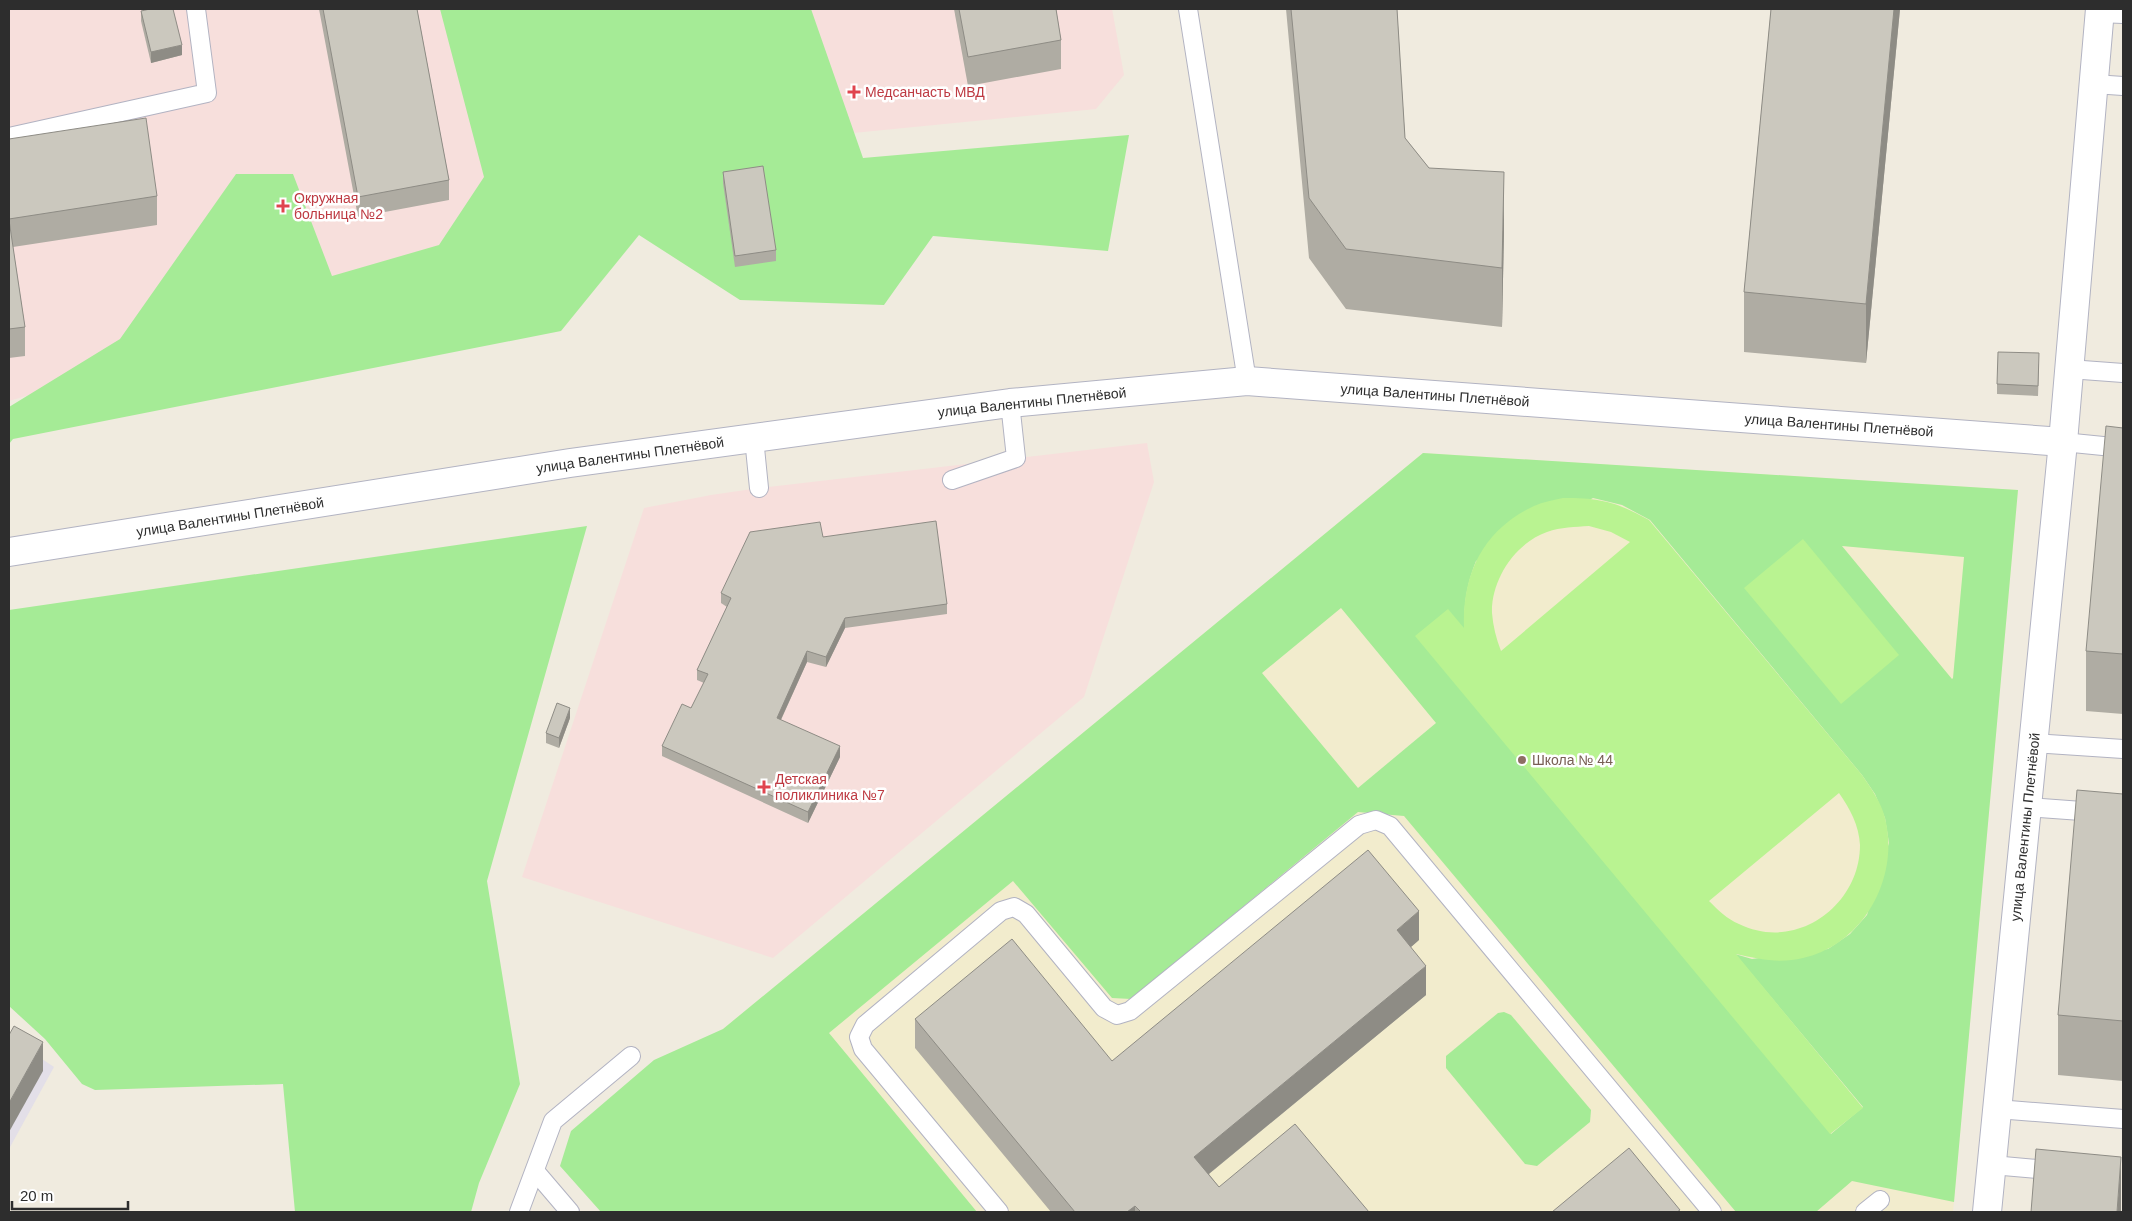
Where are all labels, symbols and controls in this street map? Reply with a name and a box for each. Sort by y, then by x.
place label: Медсанчасть МВД [865,84,985,100]
marker: Медсанчасть МВД [847,85,861,99]
place label: Окружная больница №2 [294,190,383,222]
marker: Окружная больница №2 [276,199,290,213]
street label: улица Валентины Плетнёвой [1340,380,1530,410]
street label: улица Валентины Плетнёвой [937,384,1127,420]
street label: улица Валентины Плетнёвой [1744,410,1934,440]
street label: улица Валентины Плетнёвой [535,434,725,476]
street label: улица Валентины Плетнёвой [135,494,325,540]
street label: улица Валентины Плетнёвой [2007,732,2043,922]
place label: Школа № 44 [1532,752,1613,768]
marker: Школа № 44 [1516,754,1528,766]
place label: Детская поликлиника №7 [775,771,885,803]
marker: Детская поликлиника №7 [757,780,771,794]
scale bar [12,1178,129,1210]
text: 20 m [20,1187,53,1204]

